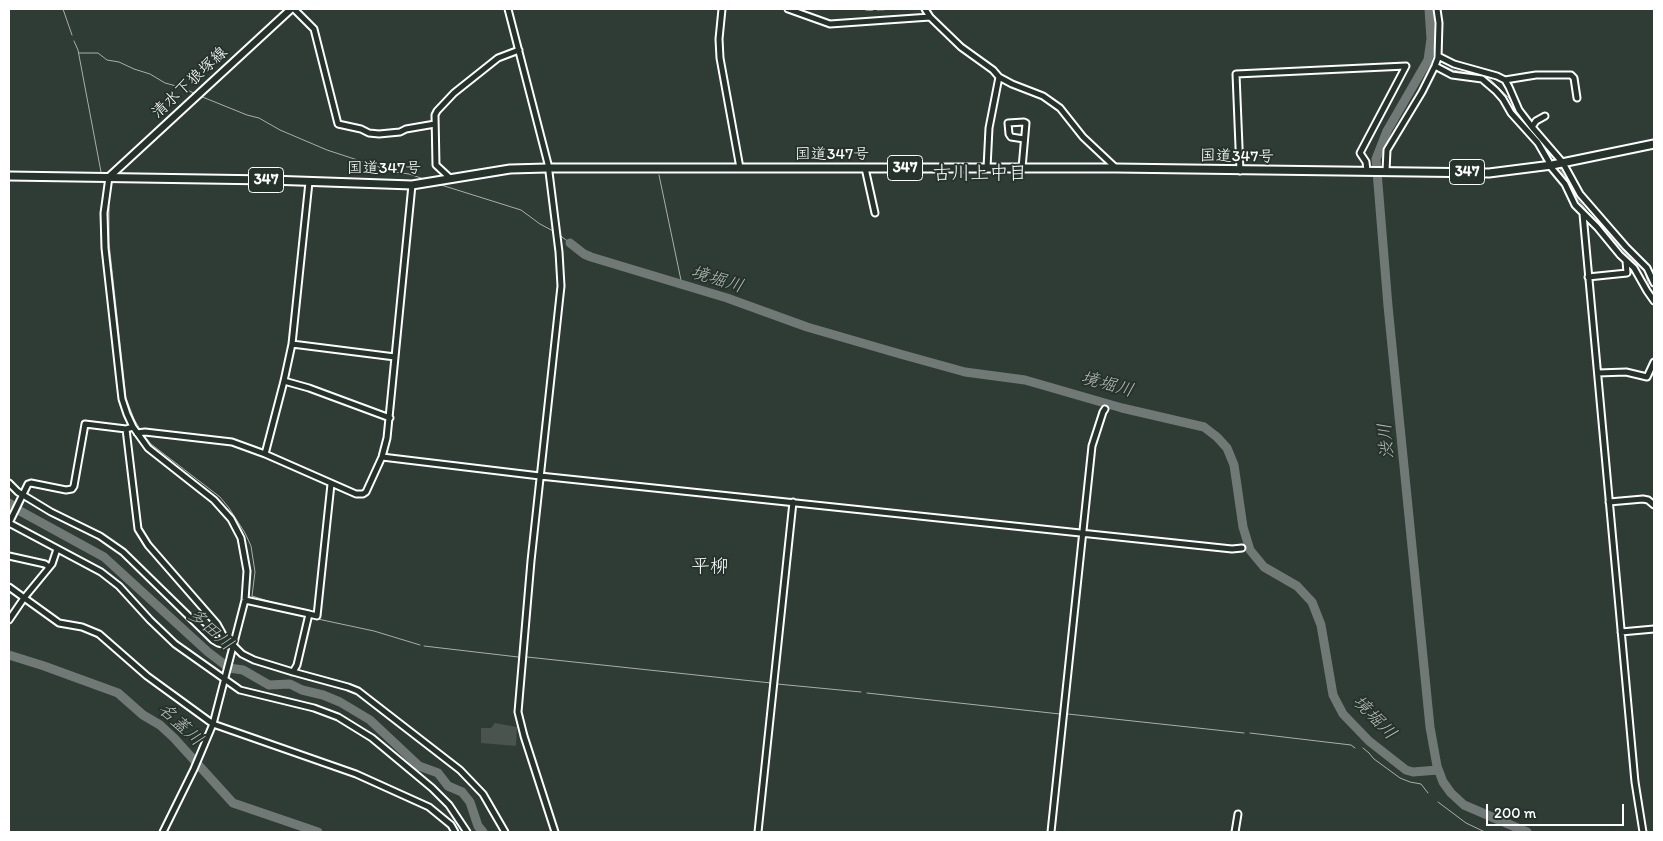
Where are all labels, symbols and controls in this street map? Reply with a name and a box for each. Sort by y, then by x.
street label: 清水下狼塚線 [148,43,232,123]
street label: 国道347号 [795,145,869,165]
street label: 国道347号 [1200,147,1274,167]
road number: 347 [888,156,922,180]
street label: 国道347号 [347,159,421,179]
road number: 347 [1450,160,1484,184]
district label: 古川上中目 [933,163,1027,185]
road number: 347 [248,168,284,192]
water label: 境堀川 [688,262,746,298]
water label: 境堀川 [1078,368,1136,402]
water label: 渋川 [1375,422,1399,460]
district label: 平柳 [691,556,729,578]
water label: 多田川 [183,604,237,656]
water label: 境堀川 [1347,691,1401,745]
water label: 名蓋川 [153,699,207,751]
scale bar [1488,794,1626,826]
text: 200 m [1494,804,1536,822]

